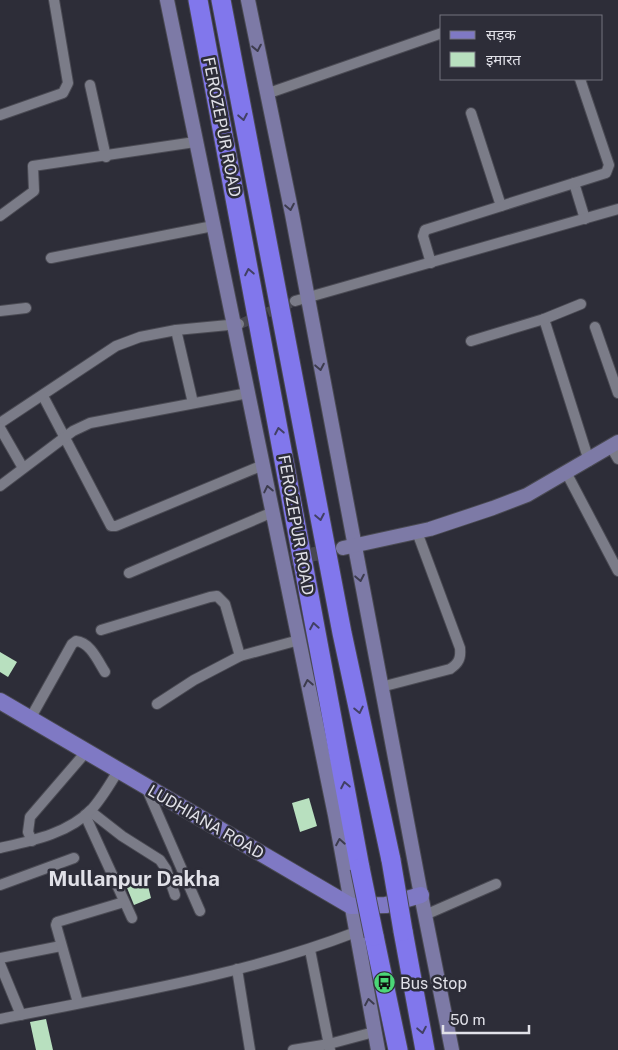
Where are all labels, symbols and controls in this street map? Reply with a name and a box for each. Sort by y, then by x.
legend [440,15,603,80]
text: सड़क [486,26,516,43]
one-way arrow [252,43,262,52]
text: इमारत [486,51,521,68]
street label: FEROZEPUR ROAD [199,55,245,199]
one-way arrow [238,112,248,121]
one-way arrow [285,203,295,211]
one-way arrow [244,267,254,276]
one-way arrow [315,362,325,371]
one-way arrow [274,427,284,436]
street label: FEROZEPUR ROAD [274,453,318,597]
one-way arrow [263,485,274,494]
one-way arrow [314,512,325,521]
one-way arrow [354,574,365,582]
one-way arrow [310,621,320,630]
one-way arrow [303,678,314,687]
one-way arrow [353,706,364,715]
street label: LUDHIANA ROAD [145,781,267,863]
one-way arrow [340,781,351,790]
one-way arrow [335,838,345,847]
district label: Mullanpur Dakha [48,866,220,891]
bus stop icon: Bus Stop [372,971,396,995]
place label: Bus Stop [400,974,467,993]
one-way arrow [364,998,374,1006]
scale bar [443,1002,529,1034]
text: 50 m [450,1011,485,1028]
one-way arrow [416,1026,426,1035]

